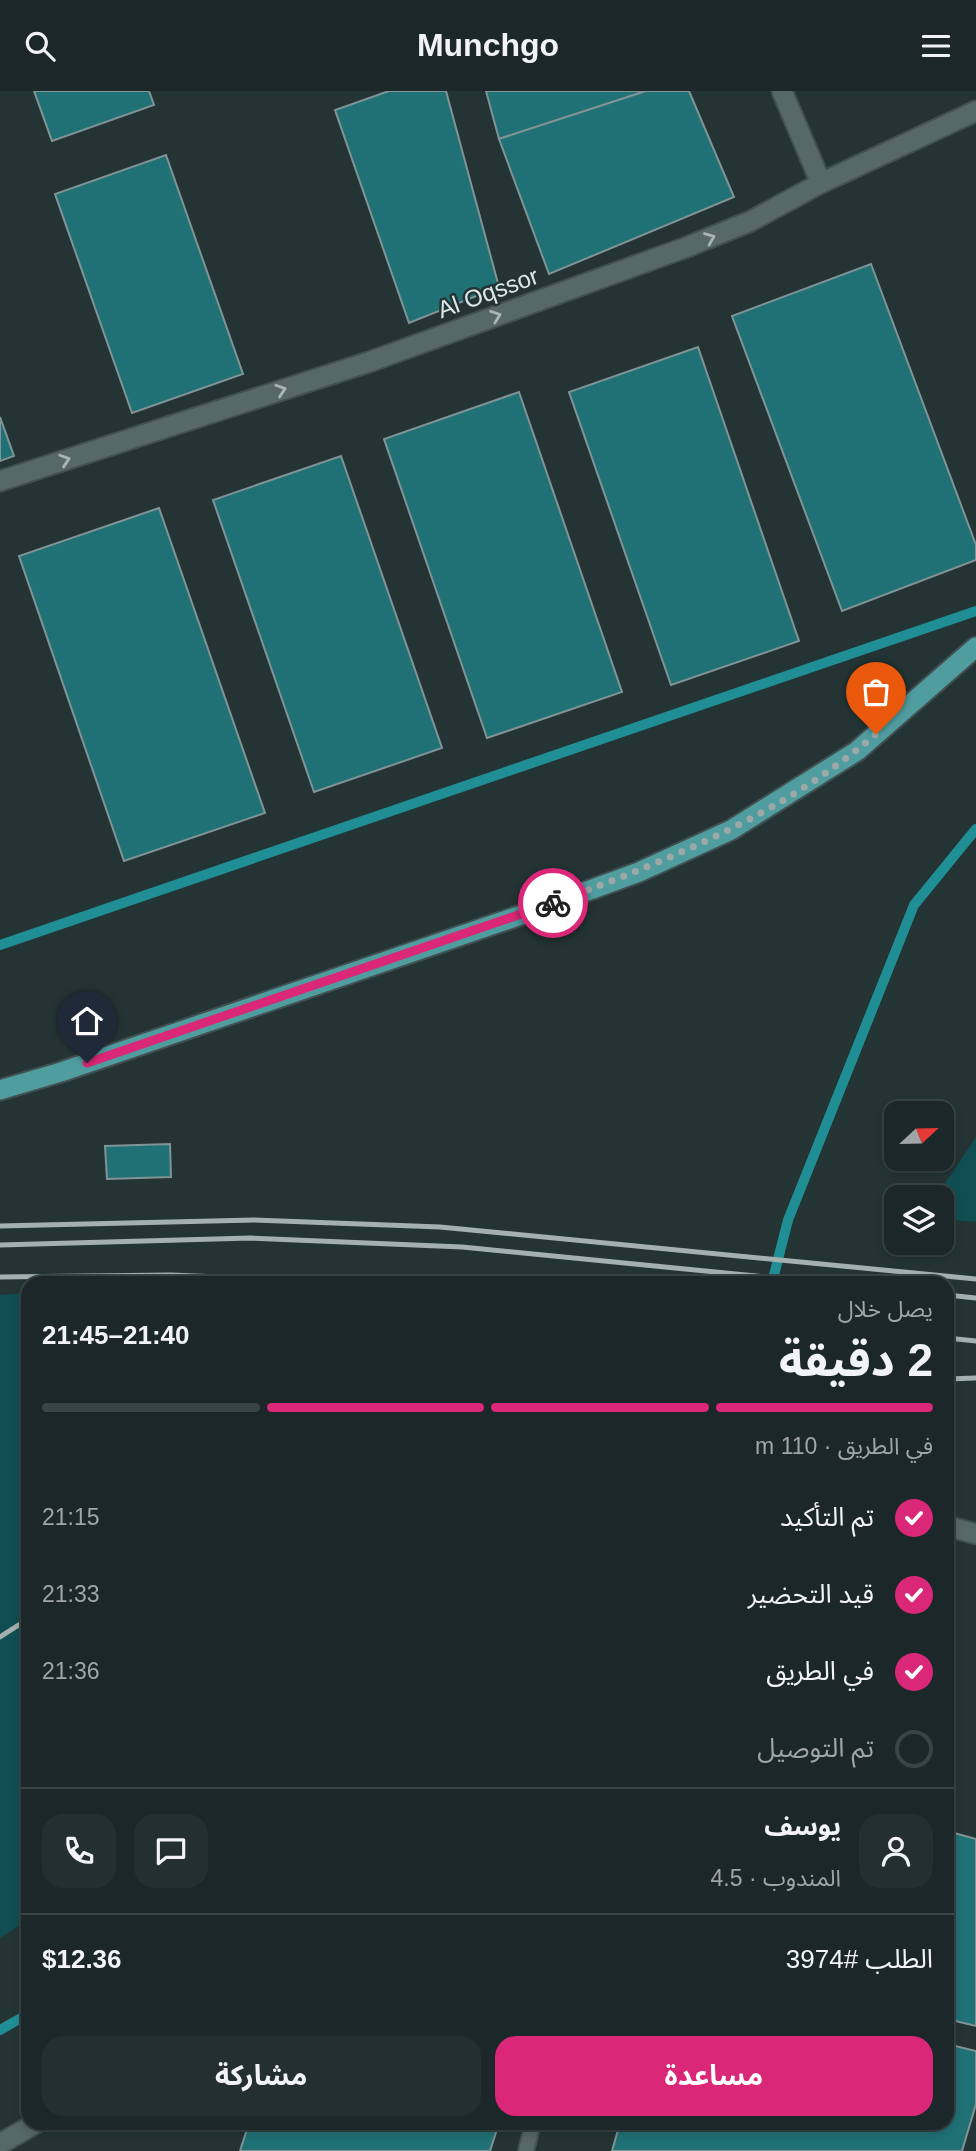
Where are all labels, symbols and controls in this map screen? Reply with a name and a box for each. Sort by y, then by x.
icon: search [21,27,59,65]
text: Munchgo [417,27,559,63]
icon: menu [917,27,955,65]
one-way arrow [703,232,715,246]
street label: Al Oqssor [434,262,542,323]
one-way arrow [490,310,502,324]
one-way arrow [275,384,287,399]
one-way arrow [59,454,71,469]
pin [846,662,906,734]
icon: bag [857,673,895,711]
courier [518,868,588,938]
icon: bike [534,884,572,922]
pin [57,991,117,1063]
icon: home [68,1002,106,1040]
north arrow [884,1101,954,1171]
map controls [884,1101,954,1255]
button: layers [884,1185,954,1255]
text: يصل خلال [838,1296,933,1322]
text: 21:40–21:45 [42,1320,189,1350]
text: 2 دقيقة [779,1334,933,1386]
text: في الطريق · 110 m [755,1433,933,1459]
icon: check [895,1499,933,1537]
text: تم التأكيد [780,1502,874,1532]
text: 21:15 [42,1504,100,1530]
icon: check [895,1576,933,1614]
text: قيد التحضير [748,1579,874,1609]
text: 21:33 [42,1581,100,1607]
icon: check [895,1653,933,1691]
text: في الطريق [766,1656,874,1686]
text: 21:36 [42,1658,100,1684]
text: تم التوصيل [757,1733,874,1763]
text: يوسف [764,1811,841,1841]
button: phone [42,1814,116,1888]
button: chat [134,1814,208,1888]
button: person [859,1814,933,1888]
text: المندوب · 4.5 [711,1865,841,1891]
text: $12.36 [42,1944,122,1974]
text: الطلب #3974 [786,1944,933,1974]
button: مشاركة [42,2036,481,2116]
button: مساعدة [495,2036,933,2116]

